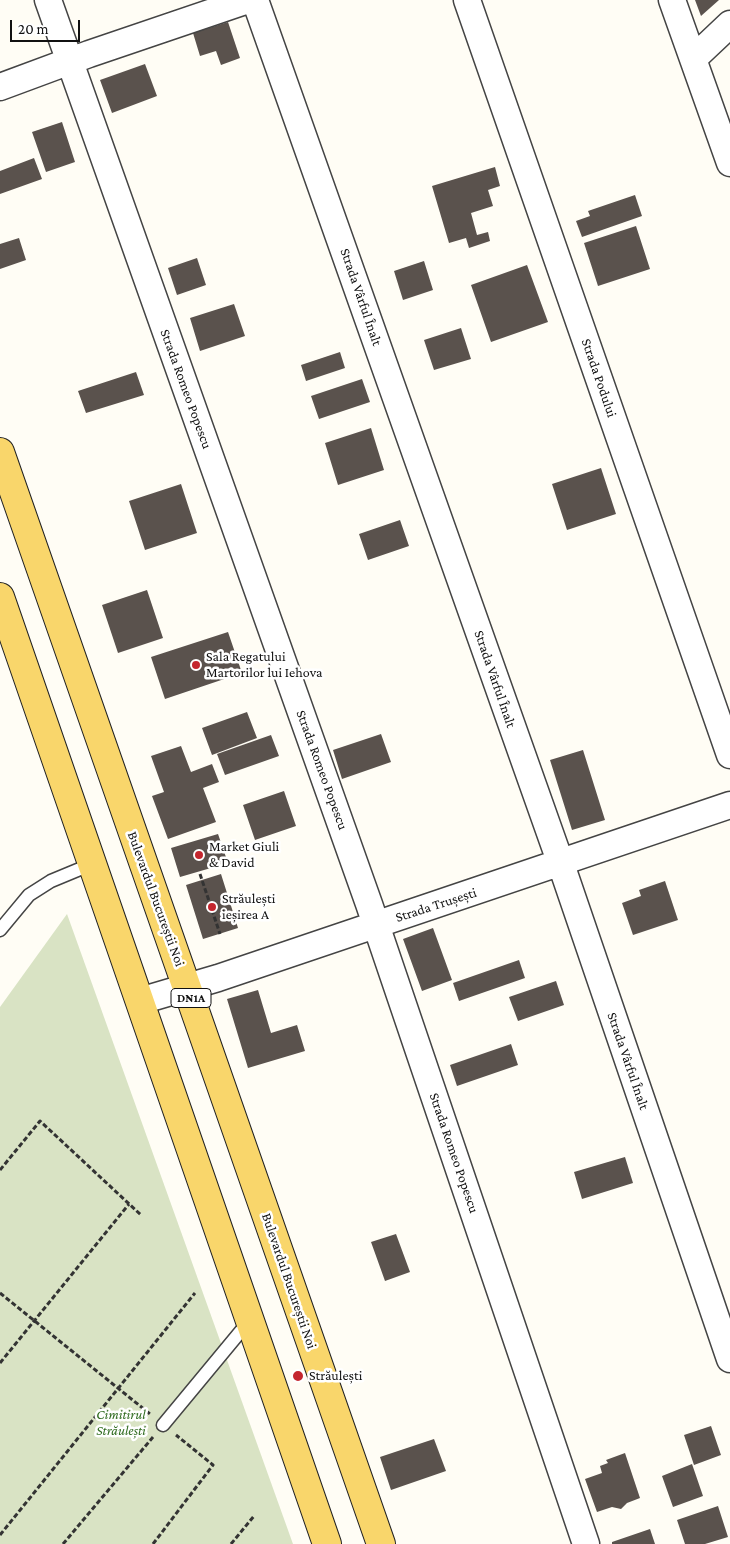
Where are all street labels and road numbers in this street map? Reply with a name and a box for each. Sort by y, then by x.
street label: Strada Vârful Înalt [336,246,386,348]
street label: Strada Romeo Popescu [157,327,215,451]
street label: Strada Podului [578,336,620,420]
street label: Strada Vârful Înalt [470,628,520,730]
street label: Strada Romeo Popescu [293,708,351,832]
street label: Bulevardul Bucureștii Noi [124,829,188,969]
street label: Strada Trușești [393,884,479,926]
road number: DN1A [171,988,211,1008]
street label: Strada Vârful Înalt [603,1010,653,1112]
street label: Strada Romeo Popescu [426,1091,482,1215]
street label: Bulevardul Bucureștii Noi [258,1211,320,1351]

